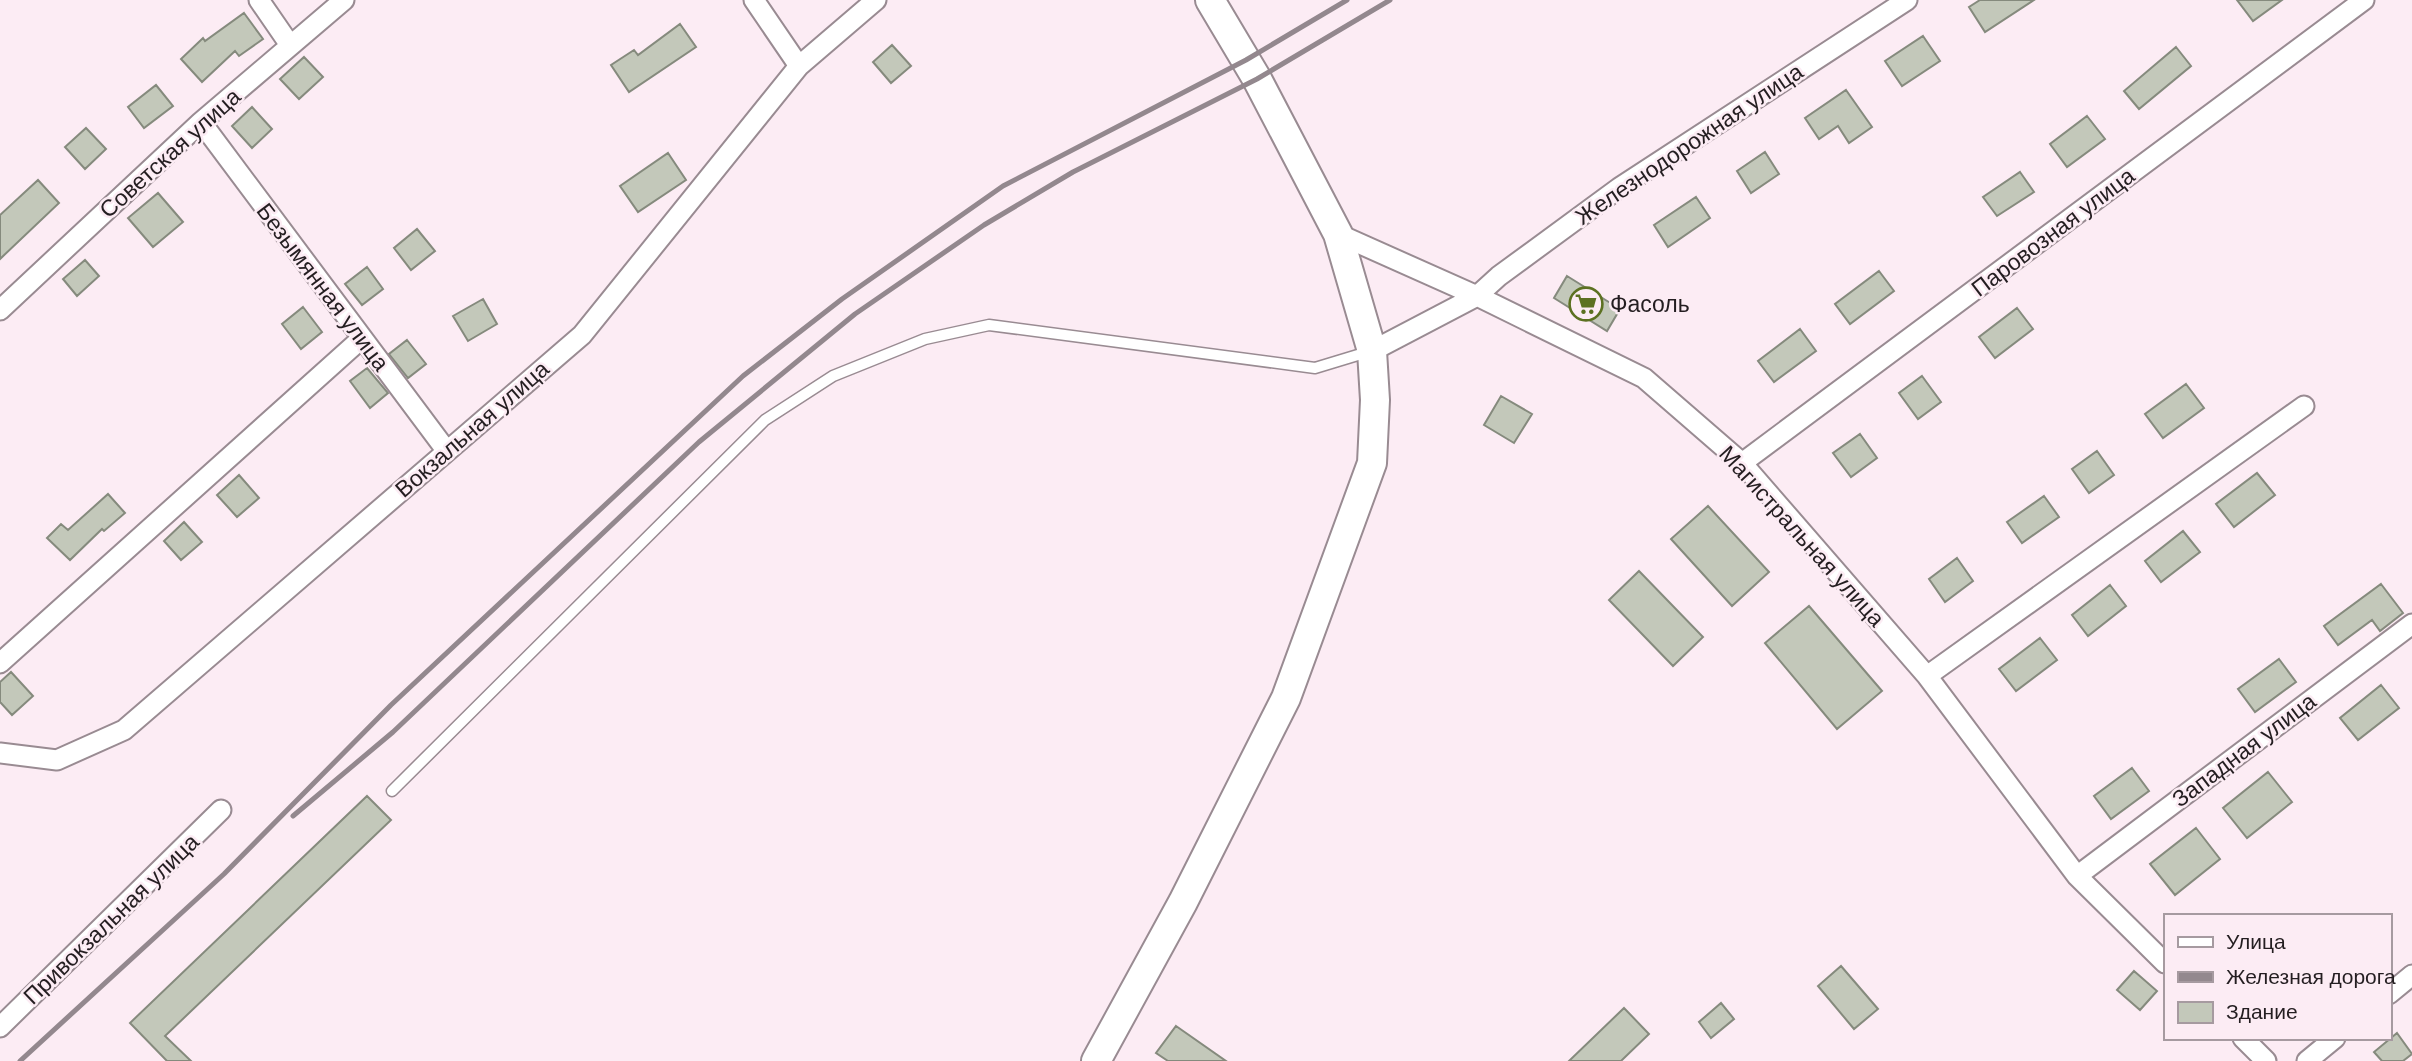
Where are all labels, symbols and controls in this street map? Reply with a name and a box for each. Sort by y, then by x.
street label: Железнодорожная улица [1569,56,1809,231]
street label: Советская улица [93,81,247,224]
street label: Паровозная улица [1965,161,2141,303]
street label: Безымянная улица [250,197,396,377]
supermarket icon: Фасоль [1567,285,1605,323]
place label: Фасоль [1610,289,1690,319]
street label: Вокзальная улица [389,354,555,504]
street label: Магистральная улица [1713,439,1891,633]
street label: Западная улица [2166,686,2322,814]
street label: Привокзальная улица [17,827,205,1011]
legend [2164,914,2391,1040]
text: Улица [2226,928,2286,956]
text: Железная дорога [2226,963,2396,991]
text: Здание [2226,998,2298,1026]

